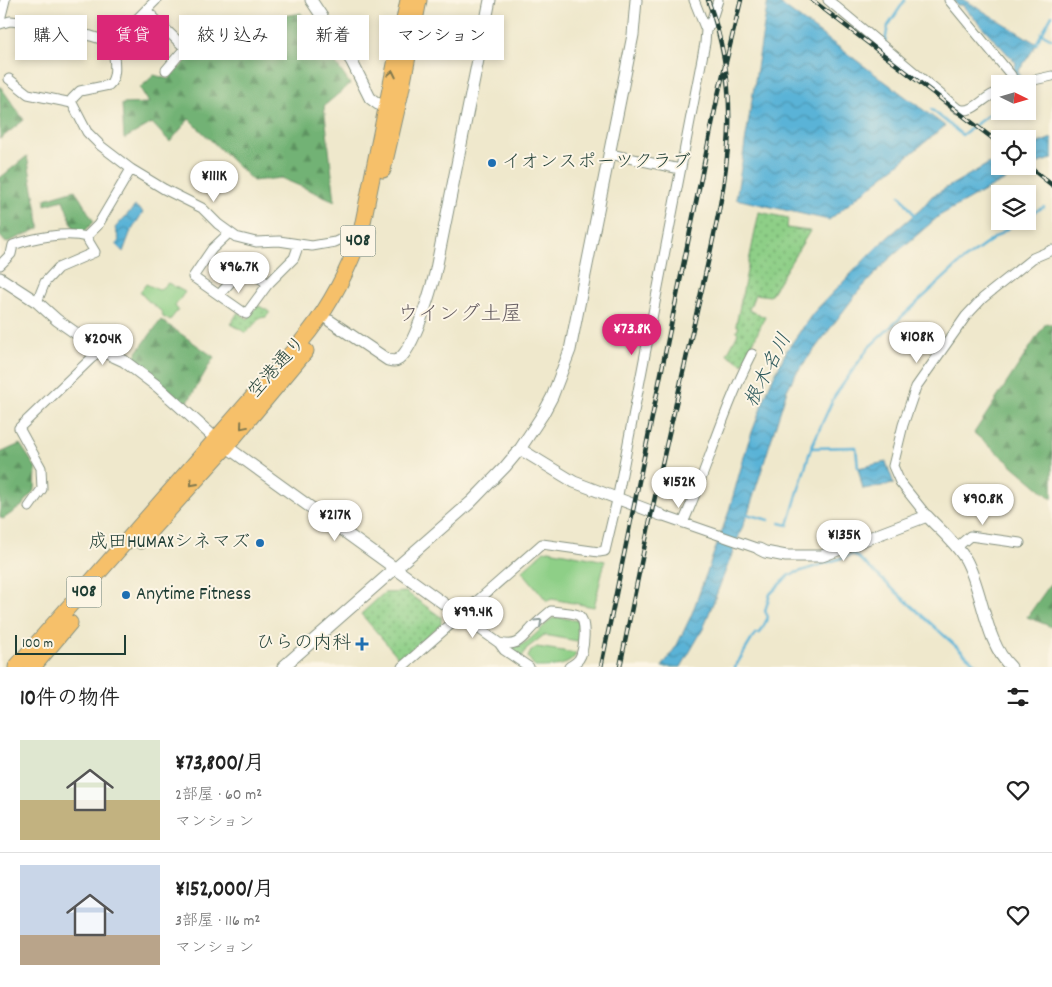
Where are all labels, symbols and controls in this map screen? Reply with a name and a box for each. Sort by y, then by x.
chip: 購入 [15,15,87,60]
chip: 賃貸 [97,15,169,60]
chip: 絞り込み [179,15,287,60]
chip: 新着 [297,15,369,60]
chip: マンション [379,15,504,60]
one-way arrow [386,70,397,79]
north arrow [991,75,1036,120]
map controls [991,75,1036,230]
button: locate [991,130,1036,175]
place label: イオンスポーツクラブ [502,150,691,177]
marker: イオンスポーツクラブ [486,157,498,169]
pin: ¥111K [179,160,249,203]
text: ¥111K [201,165,227,188]
button: layers [991,185,1036,230]
road number: 408 [340,226,376,256]
pin: ¥96.7K [198,252,280,294]
text: ¥96.7K [219,256,259,279]
district label: ウイング土屋 [397,301,523,331]
pin: ¥73.8K [591,314,673,356]
text: ¥73.8K [613,318,651,341]
pin: ¥108K [882,322,952,364]
pin: ¥204K [68,324,138,366]
text: ¥108K [900,326,934,349]
text: ¥204K [84,328,122,351]
water label: 根木名川 [738,329,800,413]
street label: 空港通り [243,331,313,405]
one-way arrow [240,421,249,430]
pin: ¥152K [644,466,714,509]
text: ¥152K [662,471,696,494]
one-way arrow [190,477,199,486]
pin: ¥90.8K [942,484,1024,526]
text: ¥90.8K [963,488,1003,511]
pin: ¥217K [300,500,370,542]
text: ¥217K [319,504,351,527]
pin: ¥135K [809,520,879,562]
text: ¥135K [827,524,861,547]
place label: 成田HUMAXシネマズ [89,530,250,557]
marker: 成田HUMAXシネマズ [254,537,266,549]
road number: 408 [66,576,102,608]
place label: Anytime Fitness [136,582,251,609]
marker: Anytime Fitness [120,589,132,601]
pin: ¥99.4K [432,596,514,639]
text: ¥99.4K [453,601,493,624]
one-way arrow [533,619,542,628]
place label: ひらの内科 [256,631,351,658]
scale bar [15,632,126,655]
text: 100 m [22,634,53,654]
marker: ひらの内科 [355,637,369,651]
icon: filters [1004,683,1032,711]
text: 10件の物件 [20,685,120,715]
text: ¥73,800/月 [175,750,265,780]
icon: home [60,760,120,820]
icon: heart [1004,776,1032,804]
text: 2部屋 · 60 m² [175,784,262,807]
text: マンション [175,811,254,834]
text: ¥152,000/月 [175,876,274,906]
icon: home [60,885,120,945]
icon: heart [1004,901,1032,929]
text: 3部屋 · 116 m² [175,910,260,933]
text: マンション [175,937,254,960]

